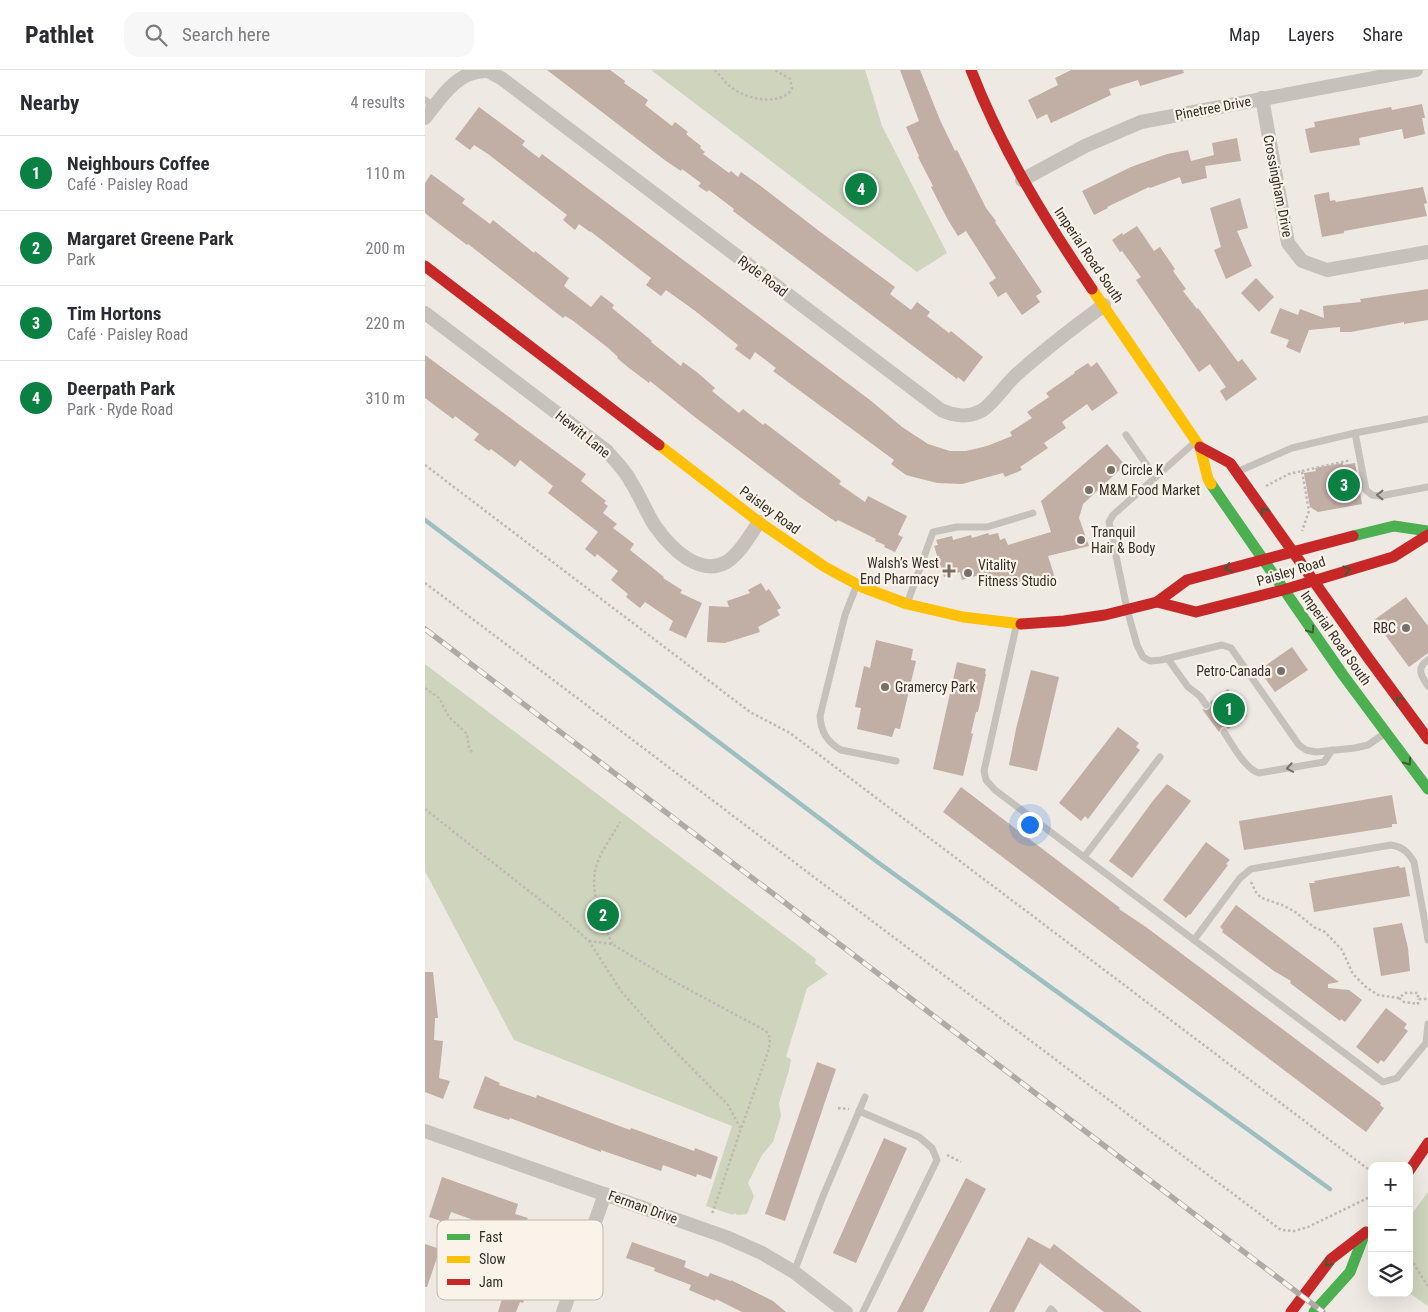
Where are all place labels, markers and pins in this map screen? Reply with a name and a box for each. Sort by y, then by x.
pin: 4 [845,170,877,208]
place label: Circle K [1121,462,1164,478]
marker: Circle K [1105,464,1117,476]
pin: 3 [1328,466,1360,504]
place label: M&M Food Market [1099,482,1200,498]
marker: M&M Food Market [1083,484,1095,496]
place label: Tranquil Hair & Body [1091,524,1156,556]
marker: Tranquil Hair & Body [1075,534,1087,546]
place label: Walsh’s West End Pharmacy [860,555,939,587]
place label: Vitality Fitness Studio [978,557,1057,589]
marker: Walsh’s West End Pharmacy [943,565,955,577]
marker: Vitality Fitness Studio [962,567,974,579]
place label: RBC [1373,620,1396,636]
marker: RBC [1400,622,1412,634]
place label: Petro-Canada [1196,663,1271,679]
marker: Petro-Canada [1275,665,1287,677]
place label: Gramercy Park [895,679,976,695]
marker: Gramercy Park [879,681,891,693]
pin: 1 [1213,690,1245,728]
pin: 2 [587,896,619,934]

